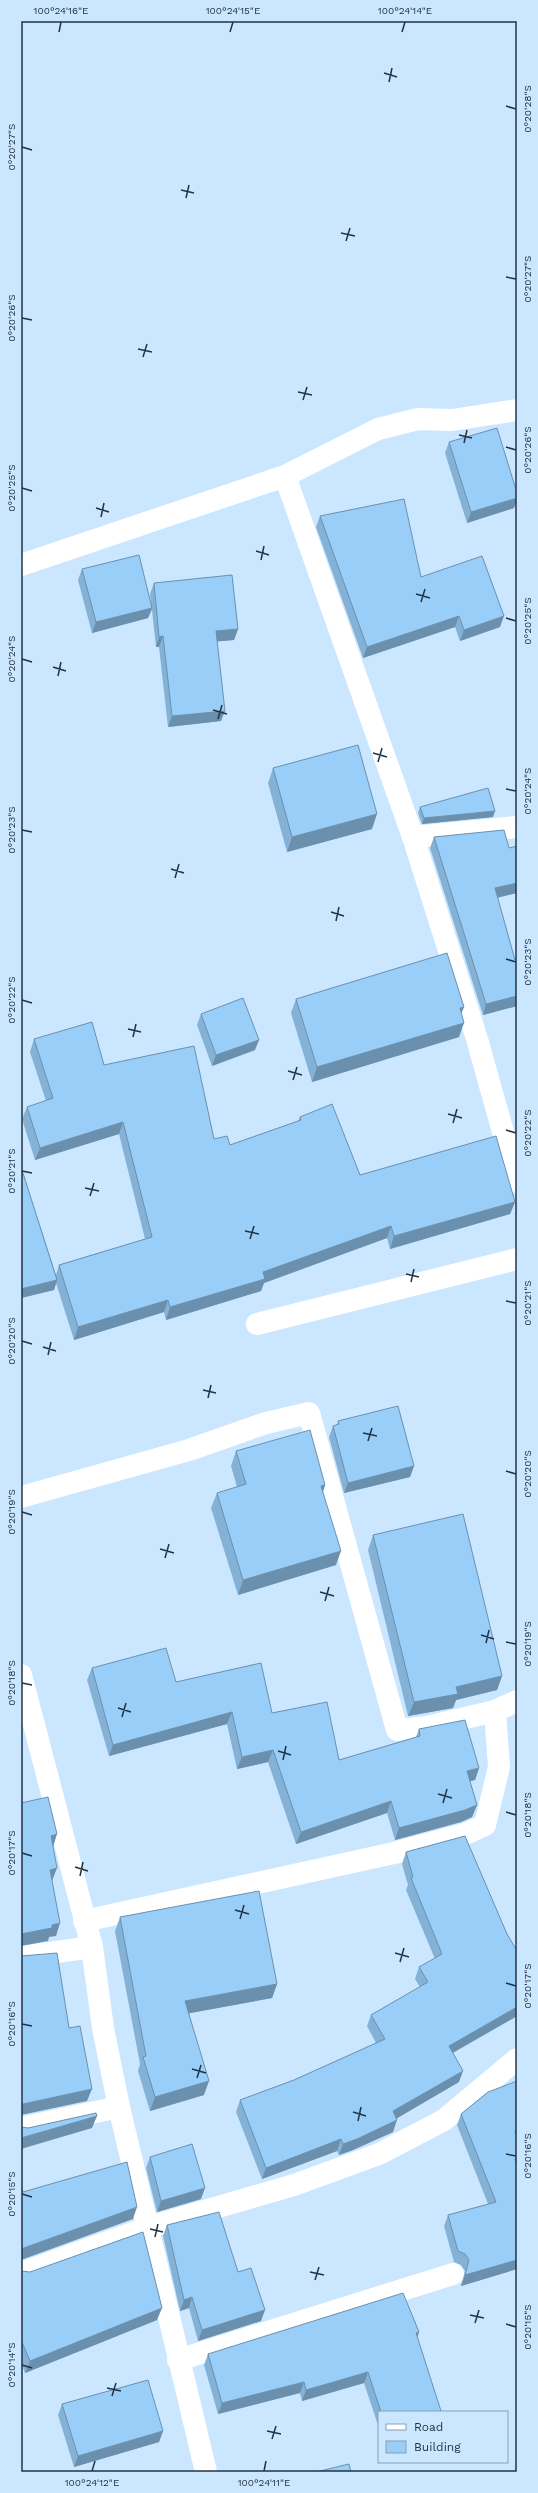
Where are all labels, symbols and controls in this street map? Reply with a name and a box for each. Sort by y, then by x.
text: 100°24'16"E [34,5,88,16]
text: 100°24'15"E [206,5,260,16]
text: 100°24'14"E [378,5,432,16]
text: 0°20'28"S [522,85,533,133]
text: 0°20'27"S [6,124,17,170]
text: 0°20'27"S [522,256,533,302]
text: 0°20'26"S [6,294,17,342]
text: 0°20'26"S [522,426,533,474]
text: 0°20'25"S [6,464,17,512]
text: 0°20'25"S [522,597,533,645]
text: 0°20'24"S [6,636,17,682]
text: 0°20'24"S [522,768,533,814]
text: 0°20'23"S [6,806,17,854]
text: 0°20'23"S [522,938,533,986]
text: 0°20'22"S [6,976,17,1024]
text: 0°20'22"S [522,1109,533,1157]
text: 0°20'21"S [6,1148,17,1194]
text: 0°20'21"S [522,1280,533,1326]
text: 0°20'20"S [6,1317,17,1365]
text: 0°20'20"S [522,1450,533,1498]
text: 0°20'19"S [6,1489,17,1535]
text: 0°20'19"S [522,1621,533,1667]
text: 0°20'18"S [6,1660,17,1706]
text: 0°20'18"S [522,1792,533,1838]
text: 0°20'17"S [6,1830,17,1876]
text: 0°20'17"S [522,1963,533,2009]
text: 0°20'16"S [6,2001,17,2047]
text: 0°20'16"S [522,2133,533,2179]
text: 0°20'15"S [6,2171,17,2217]
text: 0°20'15"S [522,2304,533,2350]
text: 0°20'14"S [6,2342,17,2388]
legend [378,2411,508,2463]
text: Road [414,2420,443,2434]
text: Building [414,2440,461,2454]
text: 100°24'12"E [65,2477,119,2488]
text: 100°24'11"E [238,2477,290,2488]

